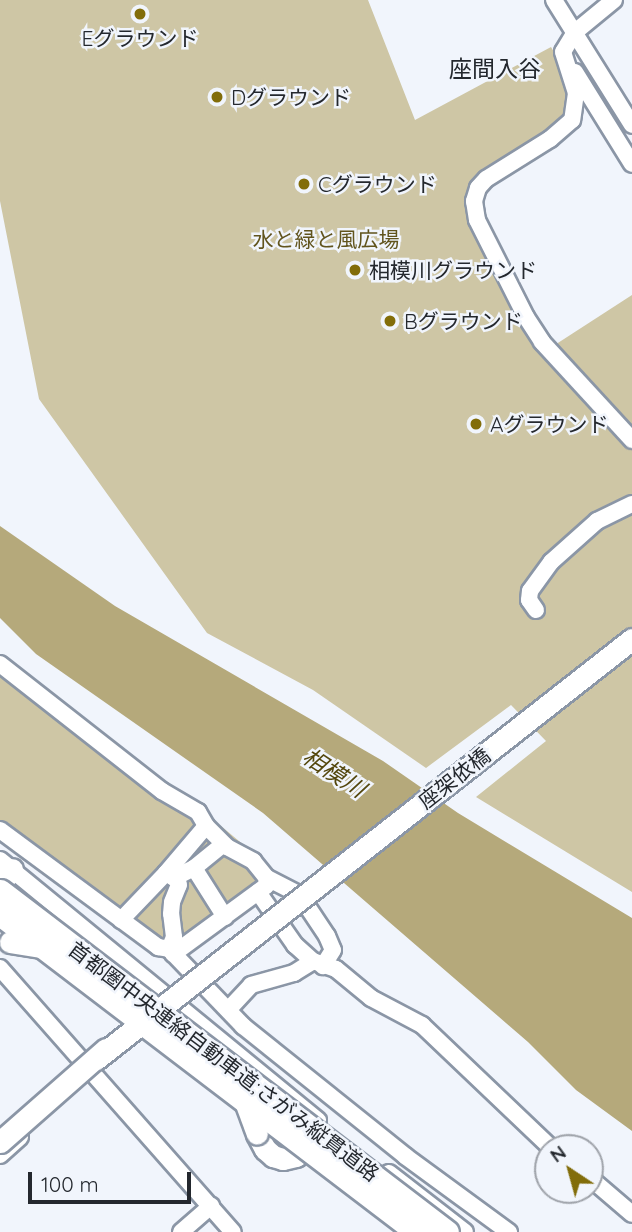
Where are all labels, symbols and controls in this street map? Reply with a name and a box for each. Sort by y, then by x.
marker: Eグラウンド [132,6,148,22]
place label: Eグラウンド [82,25,198,51]
district label: 座間入谷 [449,55,541,83]
place label: Dグラウンド [231,84,351,110]
marker: Dグラウンド [209,89,225,105]
place label: Cグラウンド [318,171,437,197]
marker: Cグラウンド [296,176,312,192]
park label: 水と緑と風広場 [253,226,399,252]
place label: 相模川グラウンド [369,257,537,283]
marker: 相模川グラウンド [347,262,363,278]
place label: Bグラウンド [404,308,523,334]
marker: Bグラウンド [382,313,398,329]
place label: Aグラウンド [490,411,609,437]
marker: Aグラウンド [468,416,484,432]
street label: 座架依橋 [413,742,495,814]
water label: 相模川 [298,743,370,803]
street label: 首都圏中央連絡自動車道;さがみ縦貫道路 [64,936,384,1186]
north arrow [534,1134,604,1204]
text: N [545,1140,571,1167]
scale bar [32,1158,194,1202]
text: 100 m [41,1171,99,1197]

